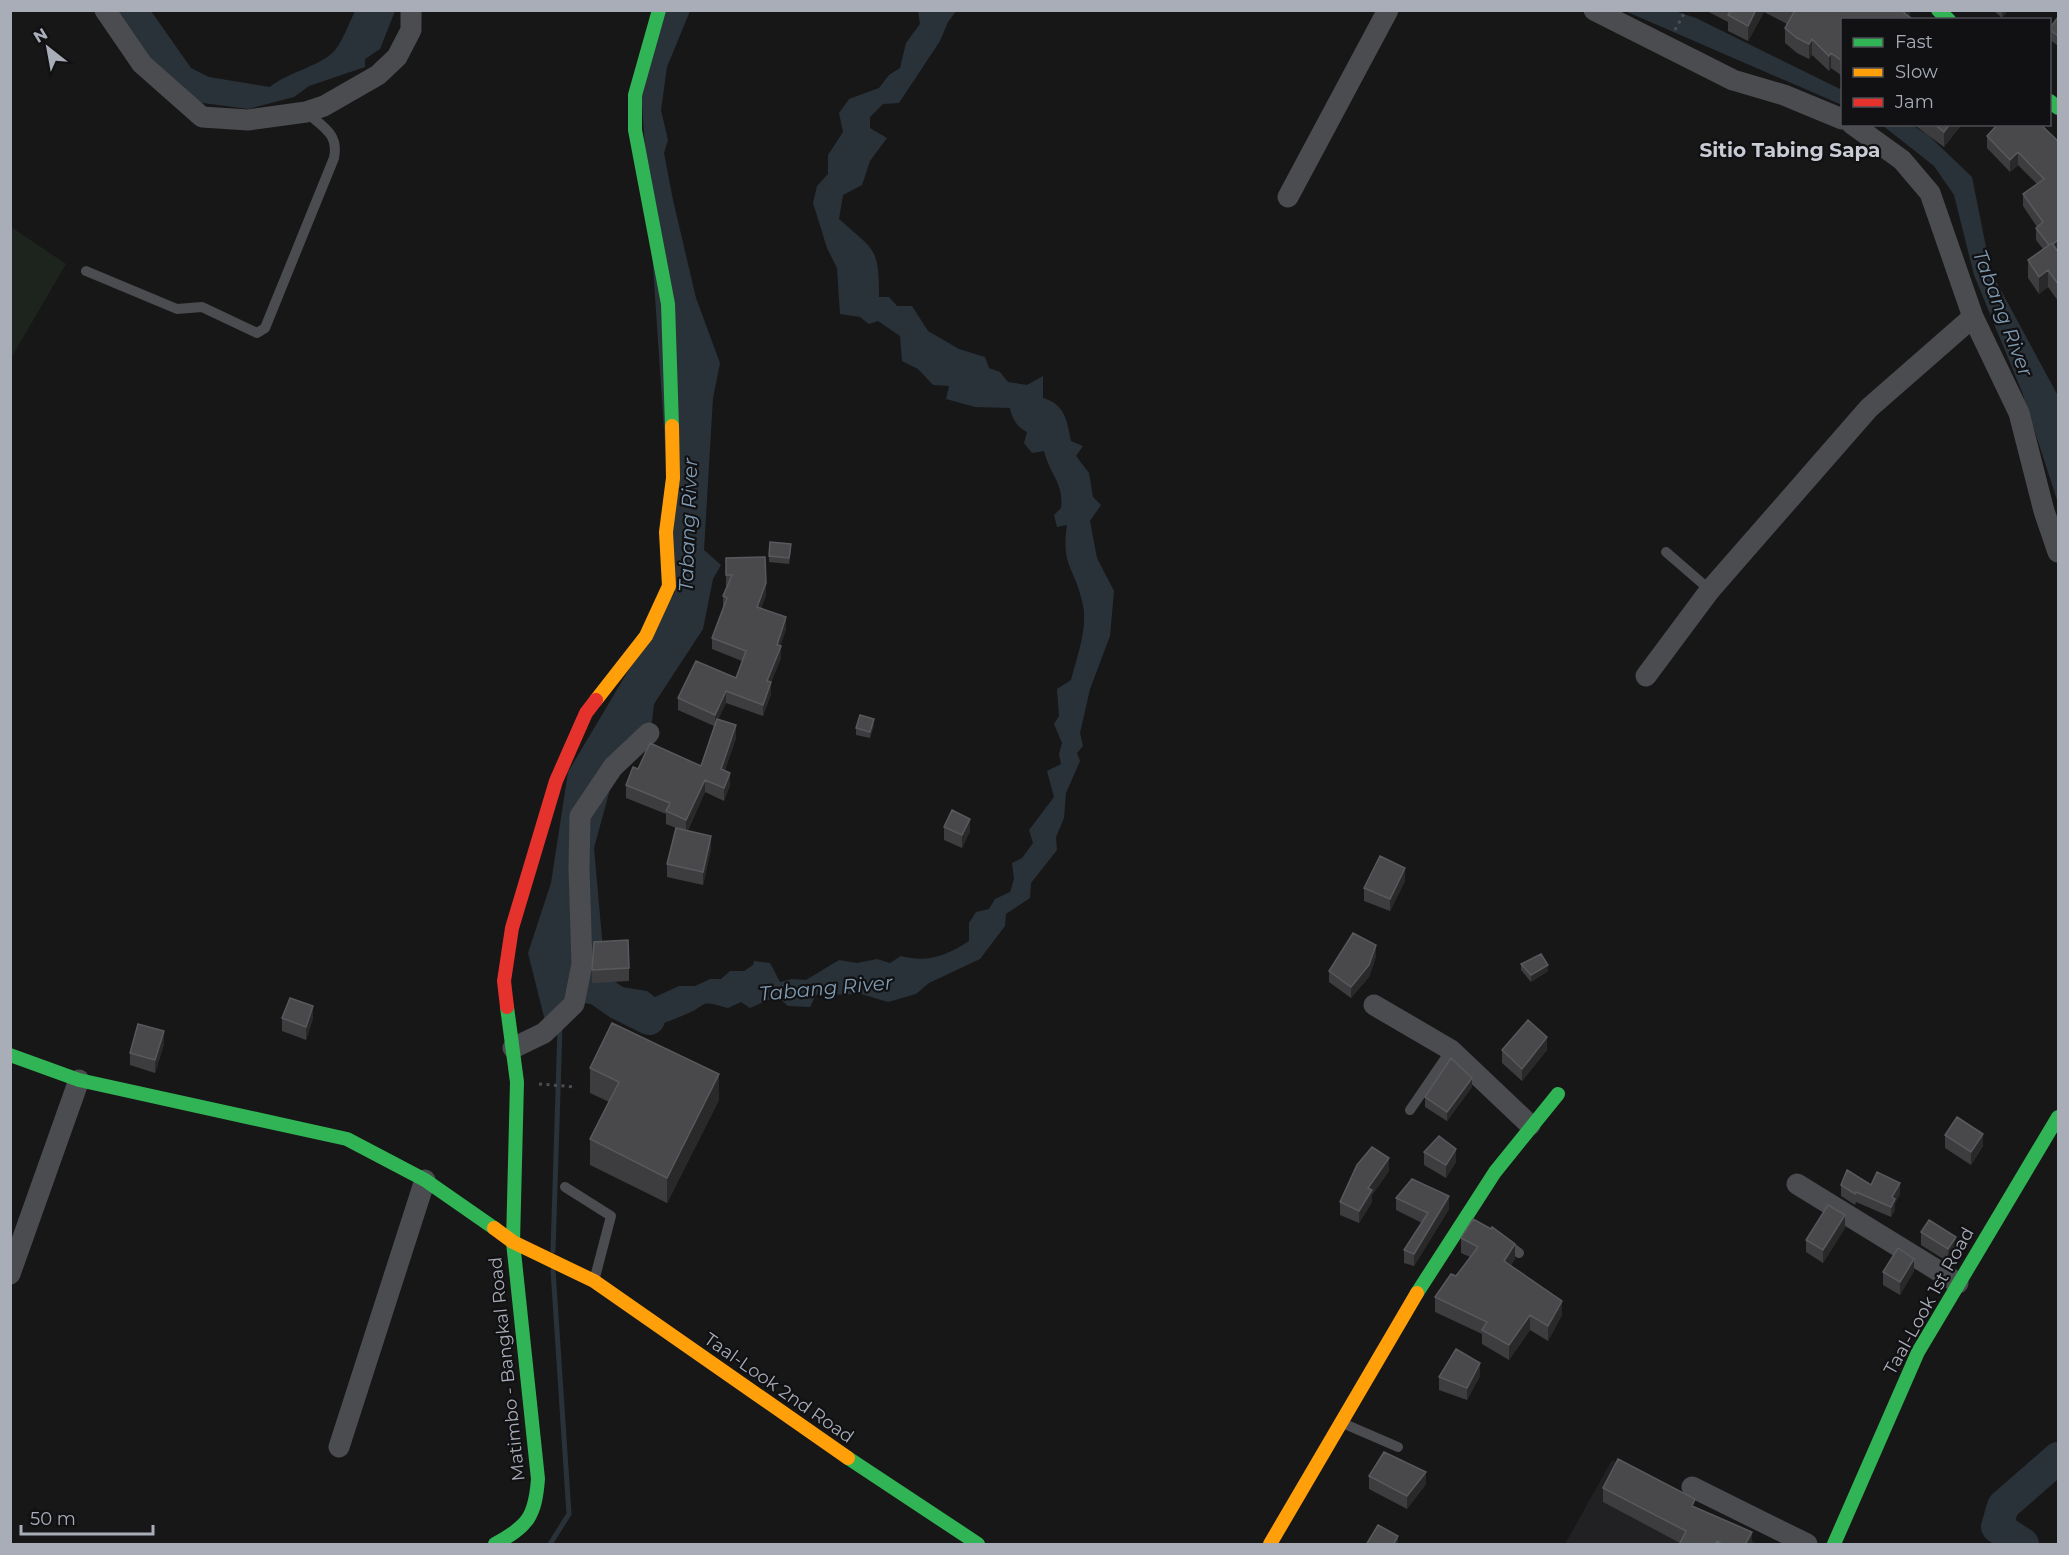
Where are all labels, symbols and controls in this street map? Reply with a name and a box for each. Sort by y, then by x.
north arrow [18,18,78,78]
legend [1841,18,2051,126]
text: N [30,24,51,47]
text: Fast [1895,31,1933,53]
text: Slow [1895,61,1938,83]
text: Jam [1894,91,1934,113]
district label: Sitio Tabing Sapa [1700,138,1880,162]
water label: Tabang River [1968,246,2039,381]
water label: Tabang River [674,457,702,592]
water label: Tabang River [758,970,895,1006]
street label: Taal-Look 1st Road [1879,1223,1979,1379]
street label: Matimbo - Bangkal Road [484,1256,530,1482]
street label: Taal-Look 2nd Road [700,1328,858,1448]
scale bar [21,1498,153,1536]
text: 50 m [30,1508,76,1530]

